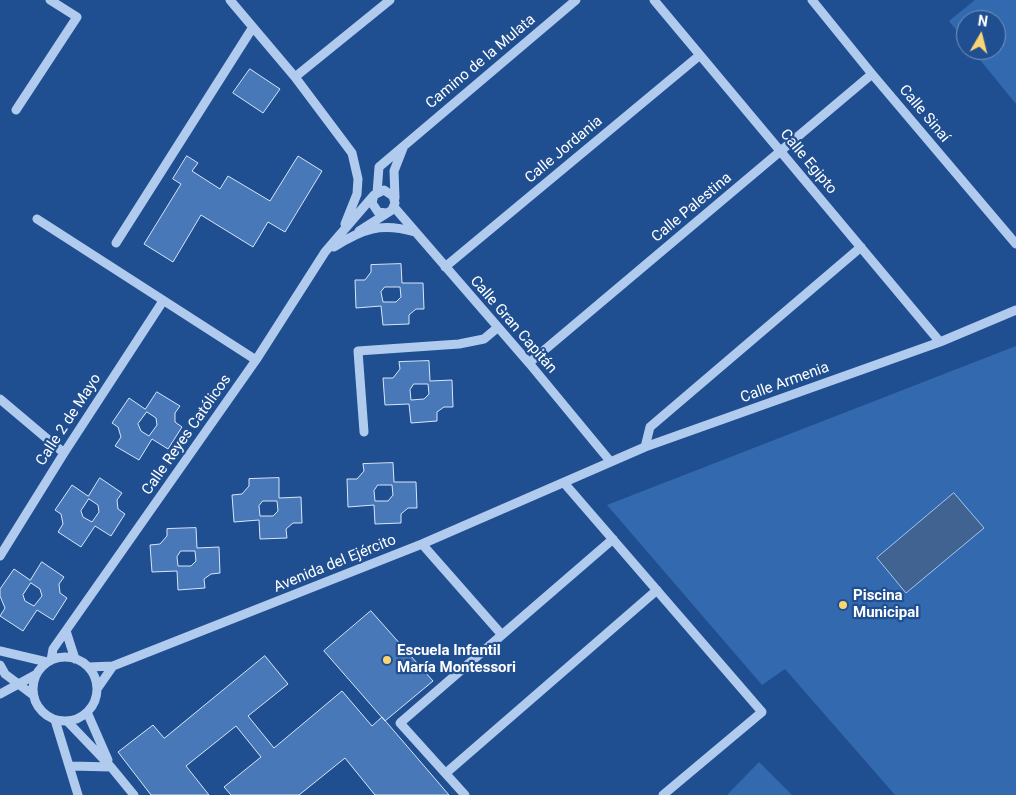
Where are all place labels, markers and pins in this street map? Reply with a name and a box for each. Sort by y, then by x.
place label: Piscina Municipal [853,587,919,622]
marker: Piscina Municipal [837,599,849,611]
place label: Escuela Infantil María Montessori [397,642,516,677]
marker: Escuela Infantil María Montessori [381,654,393,666]

